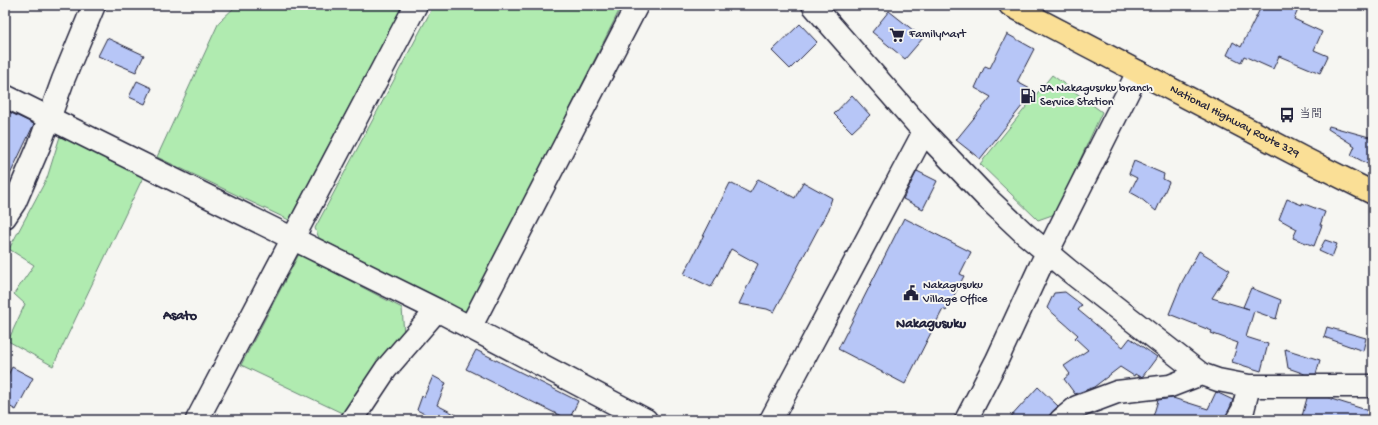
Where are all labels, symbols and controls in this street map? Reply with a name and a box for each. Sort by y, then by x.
supermarket icon: FamilyMart [888,26,906,44]
place label: FamilyMart [908,28,967,42]
place label: JA Nakagusuku branch Service Station [1040,82,1153,110]
street label: National Highway Route 329 [1167,83,1301,162]
fuel station icon: JA Nakagusuku branch Service Station [1019,87,1037,105]
bus stop icon: 当間 [1278,106,1296,124]
place label: 当間 [1299,107,1323,122]
place label: Nakagusuku Village Office [922,279,988,307]
public building icon: Nakagusuku Village Office [902,284,920,302]
district label: Asato [162,308,198,325]
district label: Nakagusuku [896,316,966,333]

